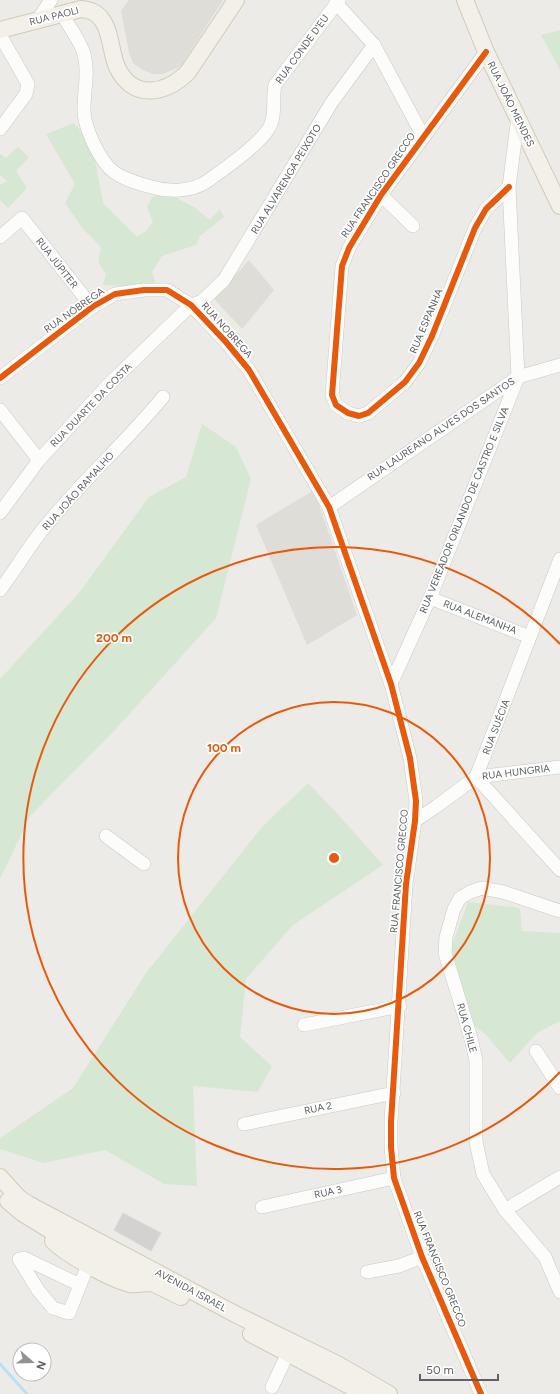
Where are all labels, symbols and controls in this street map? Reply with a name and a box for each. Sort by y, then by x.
street label: RUA PAOLI [28,4,80,28]
street label: RUA CONDE D'EU [273,12,331,86]
street label: RUA JOÃO MENDES [485,59,537,149]
street label: RUA ALVARENGA PEIXOTO [248,121,324,236]
street label: RUA FRANCISCO GRECCO [338,130,418,240]
street label: RUA JÚPITER [33,235,81,291]
street label: RUA NÓBREGA [41,284,107,336]
street label: RUA ESPANHA [406,286,446,355]
street label: RUA NOBREGA [199,299,256,361]
street label: RUA DUARTE DA COSTA [47,360,135,450]
street label: RUA LAUREANO ALVES DOS SANTOS [365,375,517,483]
street label: RUA VEREADOR ORLANDO DE CASTRO E SILVA [416,405,512,615]
street label: RUA JOÃO RAMALHO [39,449,117,533]
street label: RUA ALEMANHA [441,597,519,637]
text: 200 m [96,631,132,645]
street label: RUA SUÉCIA [479,697,513,757]
text: 100 m [207,741,241,755]
street label: RUA HUNGRIA [481,761,551,783]
street label: RUA FRANCISCO GRECCO [387,808,411,933]
centre of rings [327,851,341,865]
street label: RUA CHILE [454,1002,480,1054]
street label: RUA 2 [303,1099,333,1117]
street label: RUA 3 [313,1183,343,1201]
street label: RUA FRANCISCO GRECCO [411,1209,469,1329]
street label: AVENIDA ISRAEL [153,1266,230,1315]
north arrow [12,1342,52,1382]
scale bar [420,1356,498,1382]
text: N [33,1359,48,1371]
text: 50 m [426,1363,454,1377]

